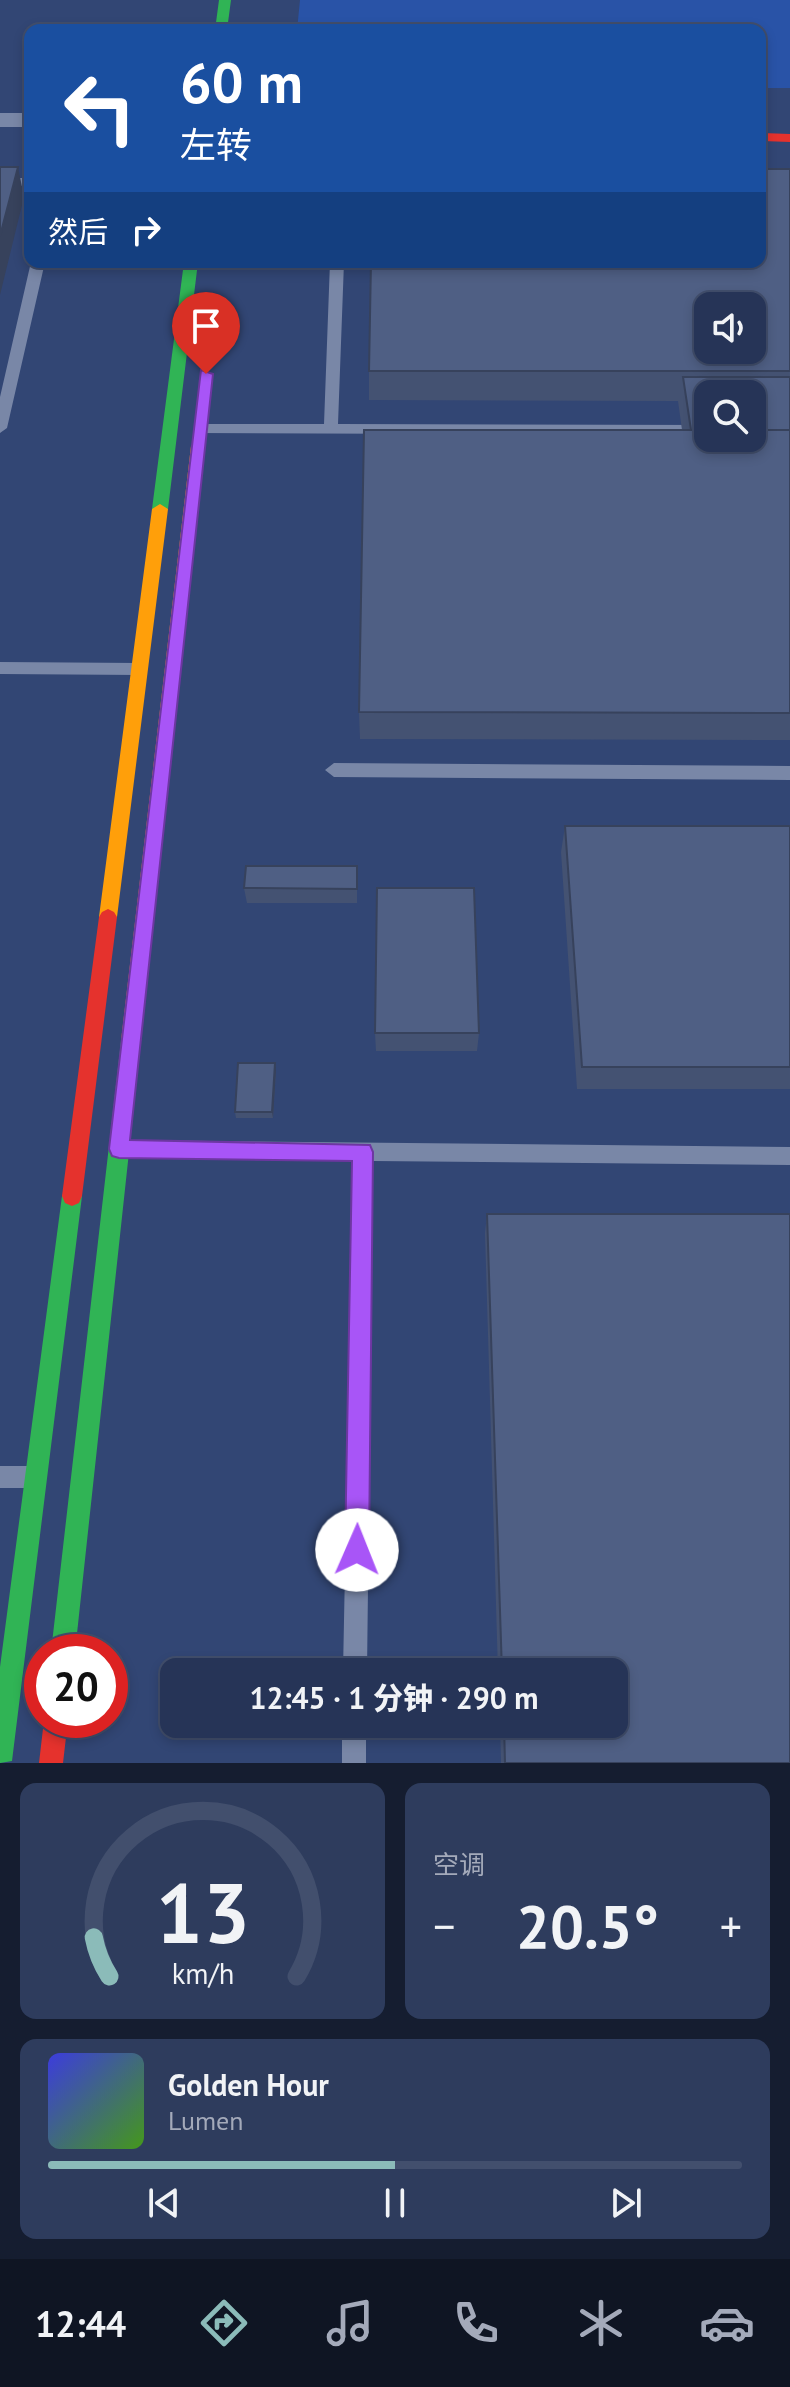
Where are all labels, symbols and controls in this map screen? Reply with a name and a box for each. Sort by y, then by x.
text: 60 m [180,46,303,118]
icon: left [48,56,152,160]
text: 左转 [180,121,252,168]
icon: right [124,208,168,252]
text: 然后 [48,212,108,251]
pin [172,292,240,374]
map controls [694,292,766,452]
button: sound [694,292,766,364]
icon: arrive [184,304,228,348]
button: search [694,380,766,452]
position arrow [315,1508,399,1592]
speed limit sign: 20 [24,1634,128,1738]
text: 12:45 · 1 分钟 · 290 m [249,1678,539,1717]
text: 空调 [433,1848,485,1881]
text: 13 [155,1858,250,1966]
text: 20.5° [516,1887,659,1965]
text: − [433,1897,455,1954]
text: + [720,1897,742,1954]
text: km/h [171,1955,234,1992]
text: Golden Hour [168,2065,329,2104]
text: Lumen [168,2104,243,2137]
icon: previous [142,2181,186,2225]
icon: pause [373,2181,417,2225]
icon: next [604,2181,648,2225]
icon: directions [196,2295,252,2351]
icon: music [322,2295,378,2351]
icon: phone [448,2295,504,2351]
icon: climate [573,2295,629,2351]
icon: car [699,2295,755,2351]
text: 12:44 [35,2300,126,2347]

